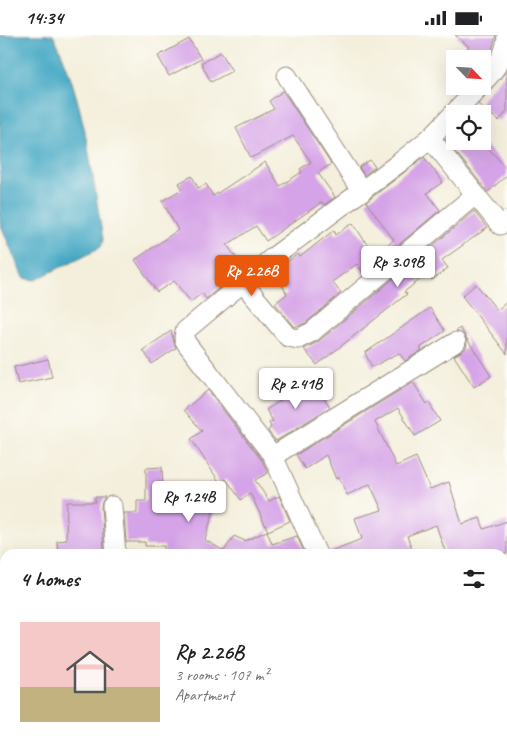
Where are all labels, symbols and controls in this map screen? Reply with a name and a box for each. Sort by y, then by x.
text: 14:34 [25,6,63,30]
north arrow [446,50,491,95]
map controls [446,50,491,150]
button: locate [446,105,491,150]
pin: Rp 3.09B [346,245,450,288]
text: Rp 3.09B [372,252,424,272]
pin: Rp 2.26B [200,255,304,297]
text: Rp 2.26B [226,261,278,281]
pin: Rp 2.41B [244,367,348,410]
text: Rp 2.41B [270,374,322,394]
pin: Rp 1.24B [137,481,241,523]
text: Rp 1.24B [163,487,215,507]
icon: filters [460,565,488,593]
text: 4 homes [20,566,79,592]
text: Rp 2.26B [175,639,244,665]
icon: home [60,642,120,702]
text: 3 rooms · 107 m² [175,665,269,685]
text: Apartment [175,685,234,705]

